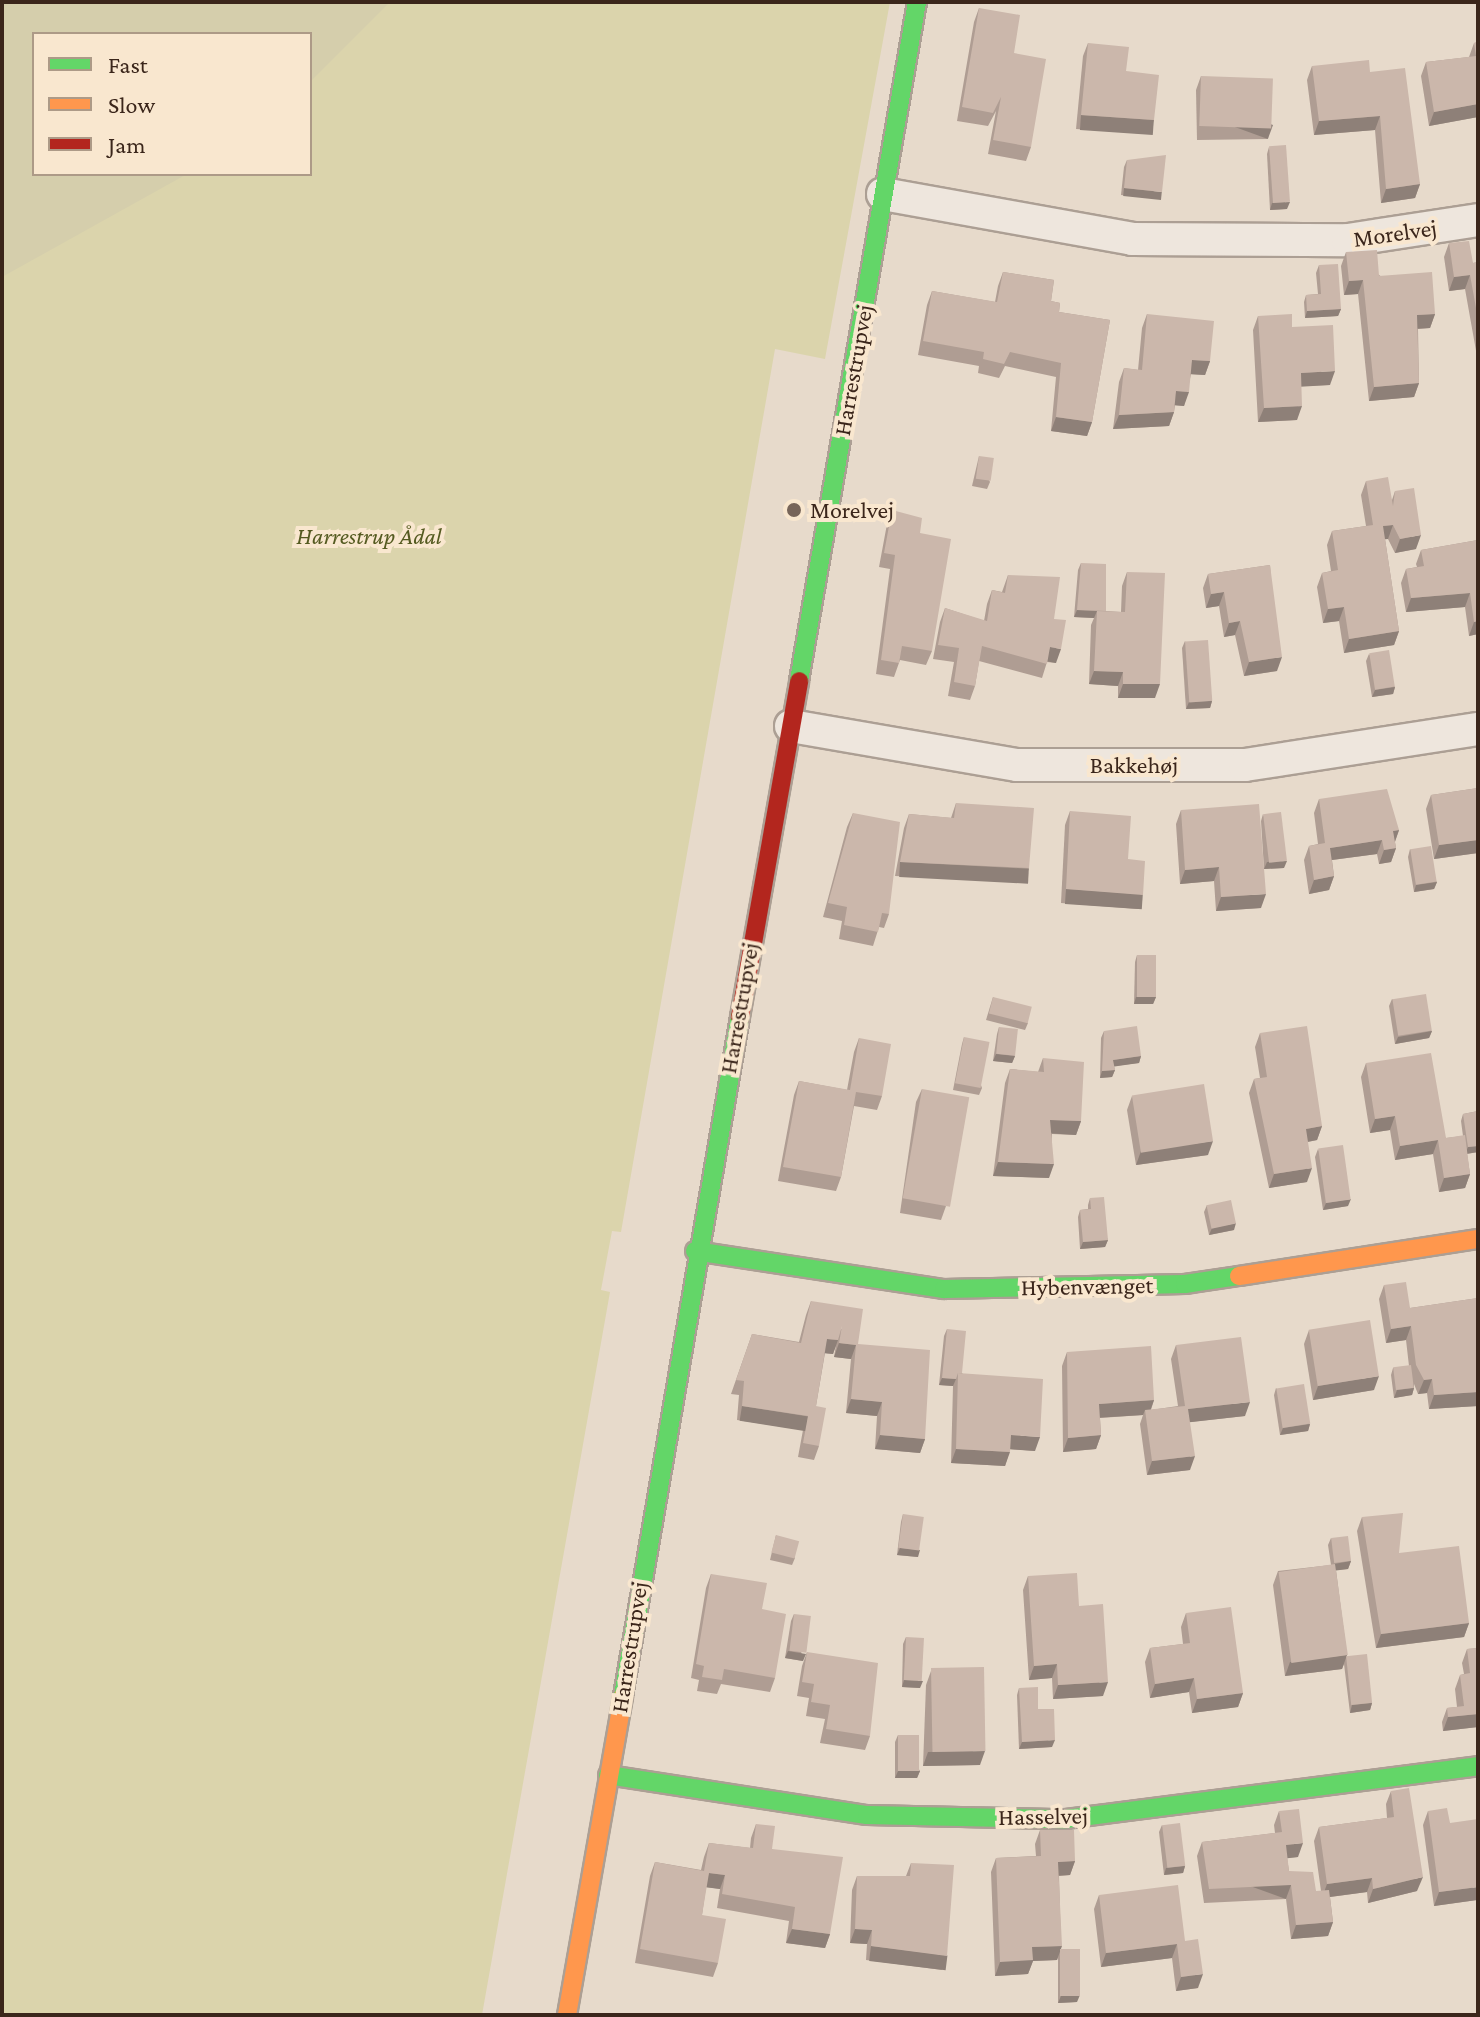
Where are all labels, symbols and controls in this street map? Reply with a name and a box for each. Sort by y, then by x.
legend [32,32,312,176]
text: Fast [108,51,148,78]
text: Slow [108,91,155,118]
text: Jam [108,131,146,158]
street label: Morelvej [1351,213,1439,253]
street label: Harrestrupvej [827,302,879,438]
place label: Morelvej [810,496,894,524]
marker: Morelvej [785,501,803,519]
park label: Harrestrup Ådal [296,522,442,550]
street label: Bakkehøj [1090,751,1178,779]
street label: Harrestrupvej [713,940,765,1076]
street label: Hybenvænget [1020,1270,1154,1302]
street label: Harrestrupvej [604,1579,654,1715]
street label: Hasselvej [998,1801,1088,1831]

